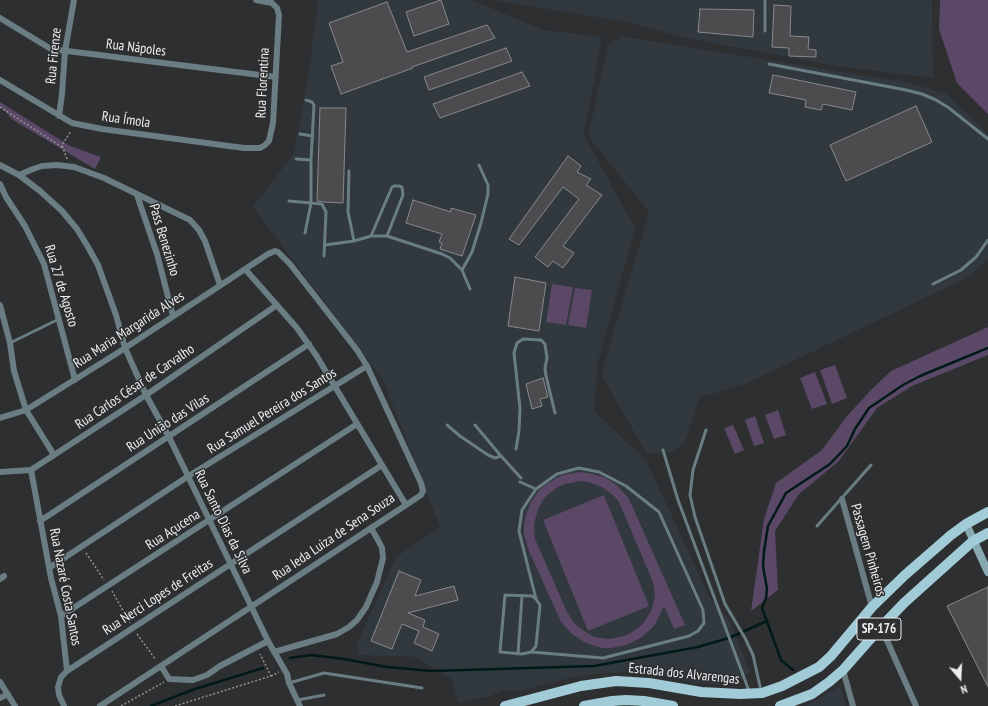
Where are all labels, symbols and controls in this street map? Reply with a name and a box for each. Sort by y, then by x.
street label: Rua Firenze [43,27,65,85]
street label: Rua Nápoles [105,36,167,60]
street label: Rua Florentina [253,47,273,119]
street label: Rua Ímola [101,108,151,132]
street label: Pass Benezinho [145,202,183,278]
street label: Rua 27 de Agosto [41,243,81,329]
street label: Rua Maria Margarida Alves [70,288,188,372]
street label: Rua Carlos César de Carvalho [72,341,198,433]
street label: Rua Samuel Pereira dos Santos [204,364,340,458]
street label: Rua União das Vilas [124,390,212,456]
street label: Rua Santo Dias da Silva [191,467,255,577]
street label: Rua Ieda Luiza de Sena Souza [270,490,398,584]
street label: Passagem Pinheiros [847,502,889,598]
street label: Rua Açucena [143,506,203,554]
street label: Rua Nazaré Costa Santos [45,527,85,647]
street label: Rua Nerci Lopes de Freitas [100,555,216,639]
road number: SP-176 [857,618,901,640]
north arrow [940,658,980,698]
street label: Estrada dos Alvarengas [628,660,740,688]
text: N [959,682,969,697]

